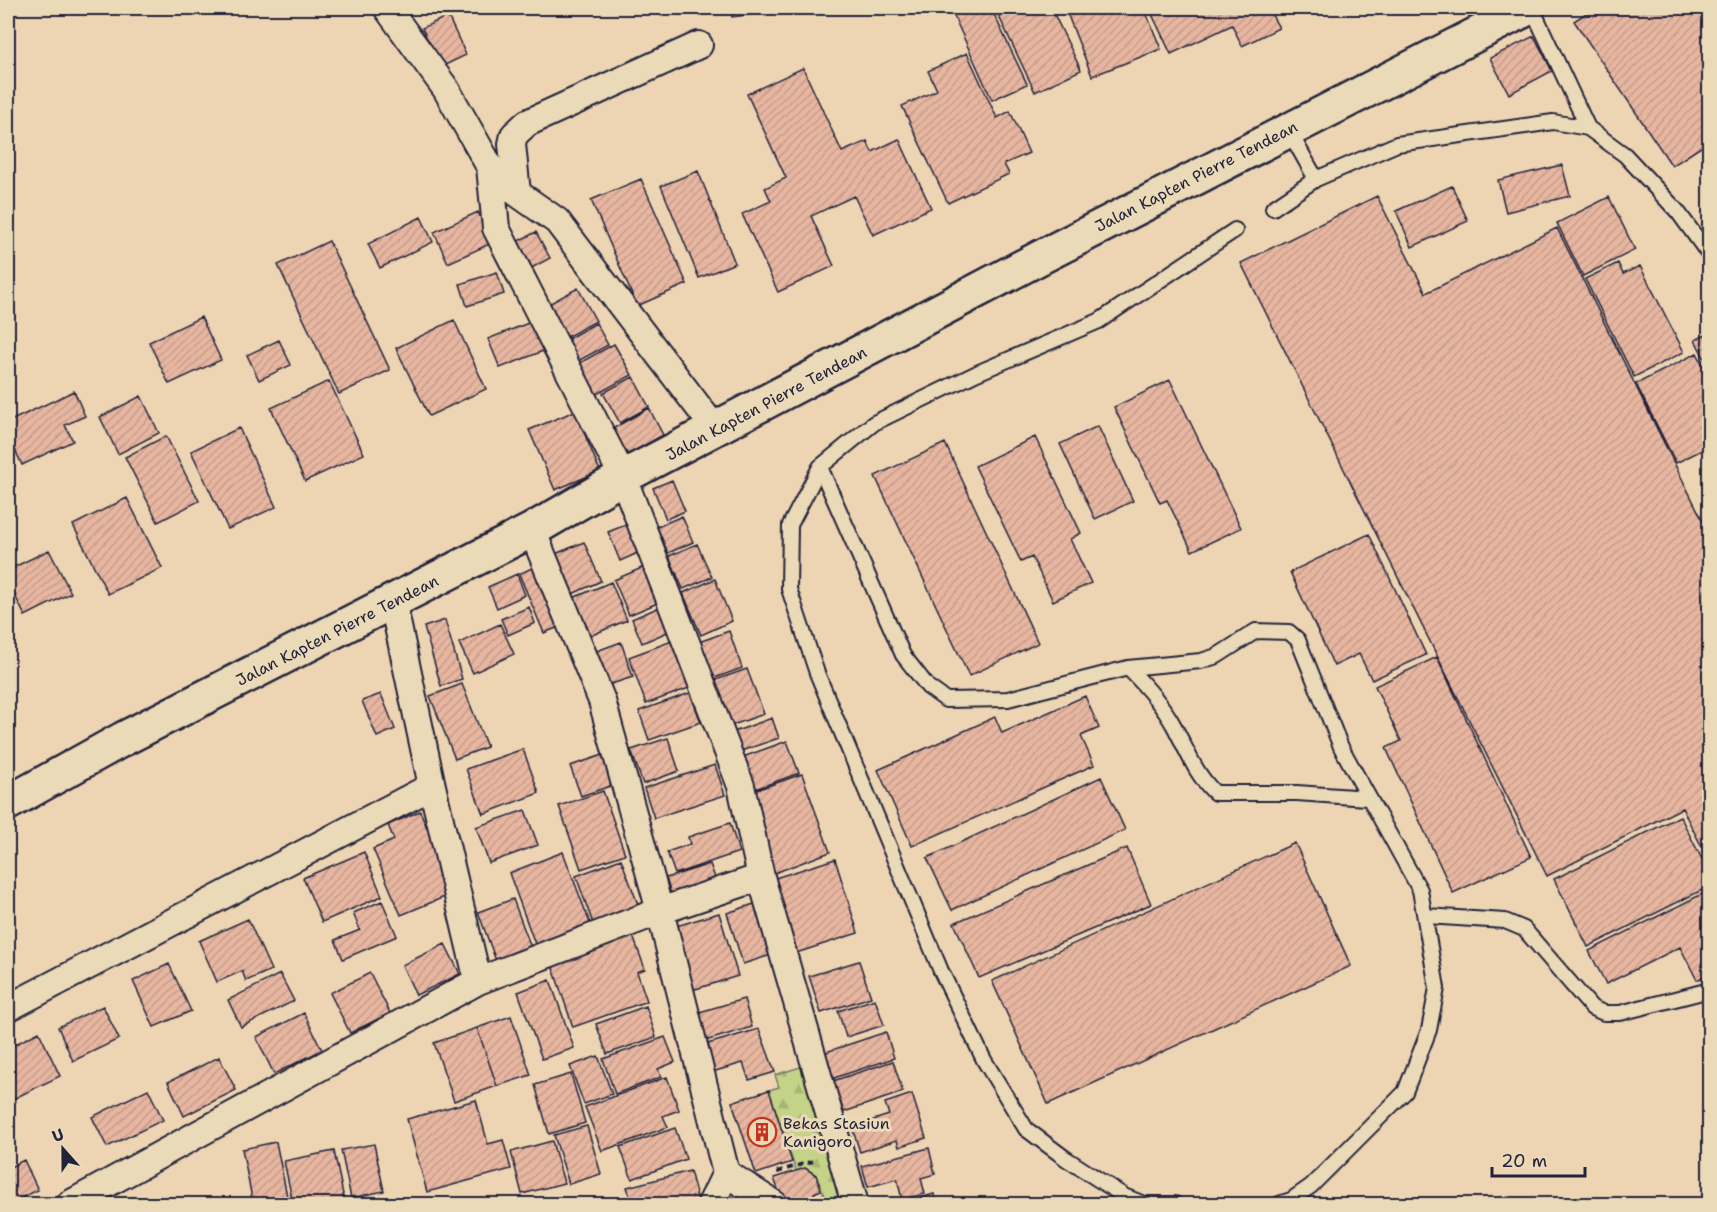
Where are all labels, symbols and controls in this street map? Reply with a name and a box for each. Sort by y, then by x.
street label: Jalan Kapten Pierre Tendean [1091,116,1301,237]
street label: Jalan Kapten Pierre Tendean [662,341,870,465]
street label: Jalan Kapten Pierre Tendean [232,570,442,691]
place label: Bekas Stasiun Kanigoro [783,1113,890,1152]
building icon: Bekas Stasiun Kanigoro [746,1116,778,1148]
north arrow [33,1119,93,1179]
text: U [49,1124,67,1147]
scale bar [1492,1140,1585,1178]
text: 20 m [1501,1149,1547,1173]

